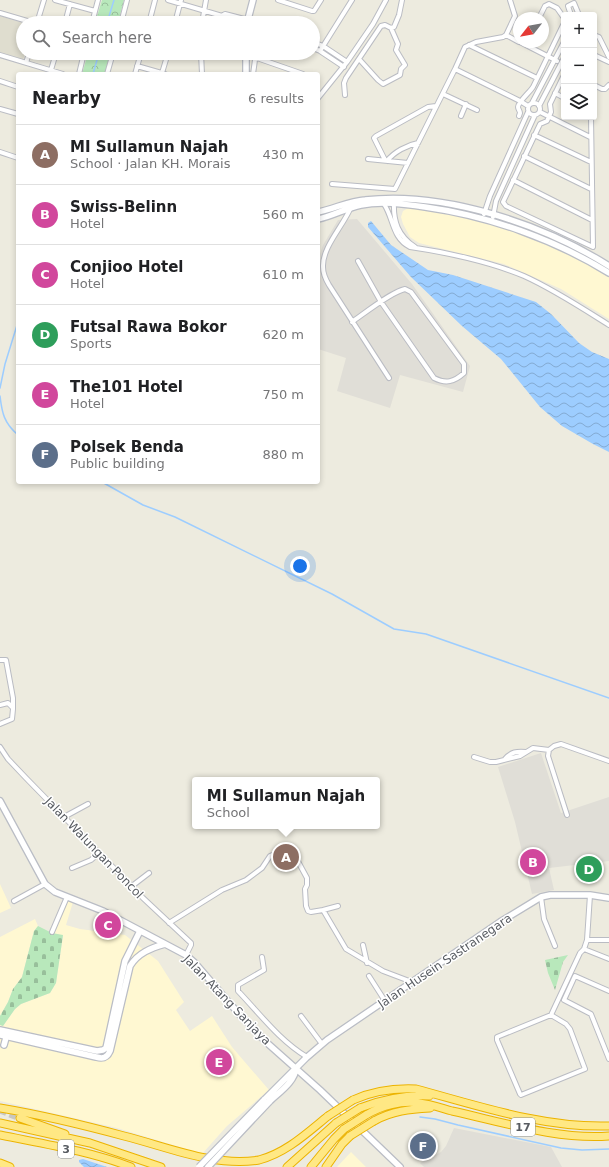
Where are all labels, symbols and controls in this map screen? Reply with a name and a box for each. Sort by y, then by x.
north arrow [513,12,549,48]
map controls [561,12,597,120]
button: + [561,12,597,48]
search box [16,16,320,60]
icon: search [30,27,52,49]
text: Search here [62,29,152,47]
button: − [561,48,597,84]
button: layers [561,84,597,120]
text: Nearby [32,88,101,108]
text: 6 results [248,91,304,106]
text: MI Sullamun Najah [70,138,228,156]
text: A [40,147,50,162]
text: 430 m [262,147,304,162]
text: School · Jalan KH. Morais [70,156,231,171]
text: Swiss-Belinn [70,198,177,216]
text: B [40,207,50,222]
text: 560 m [262,207,304,222]
text: Hotel [70,216,104,231]
text: Conjioo Hotel [70,258,183,276]
text: C [40,267,50,282]
text: 610 m [262,267,304,282]
text: Hotel [70,276,104,291]
text: Futsal Rawa Bokor [70,318,227,336]
text: D [40,327,50,342]
text: 620 m [262,327,304,342]
text: Sports [70,336,112,351]
text: The101 Hotel [70,378,183,396]
text: E [41,387,49,402]
text: 750 m [262,387,304,402]
text: Hotel [70,396,104,411]
text: Polsek Benda [70,438,184,456]
text: F [41,447,49,462]
text: 880 m [262,447,304,462]
text: Public building [70,456,165,471]
your location [290,556,310,576]
popup [192,777,380,829]
text: MI Sullamun Najah [207,787,365,805]
street label: Jalan Walungan Poncol [41,794,146,902]
text: School [207,805,250,820]
pin: A [273,842,299,872]
pin: B [520,847,546,877]
pin: D [576,854,602,884]
pin: C [95,910,121,940]
street label: Jalan Husein Sastranegara [375,911,515,1012]
street label: Jalan Atang Sanjaya [180,951,274,1048]
pin: E [206,1047,232,1077]
road number: 17 [511,1118,535,1136]
pin: F [410,1131,436,1161]
road number: 3 [58,1140,74,1158]

